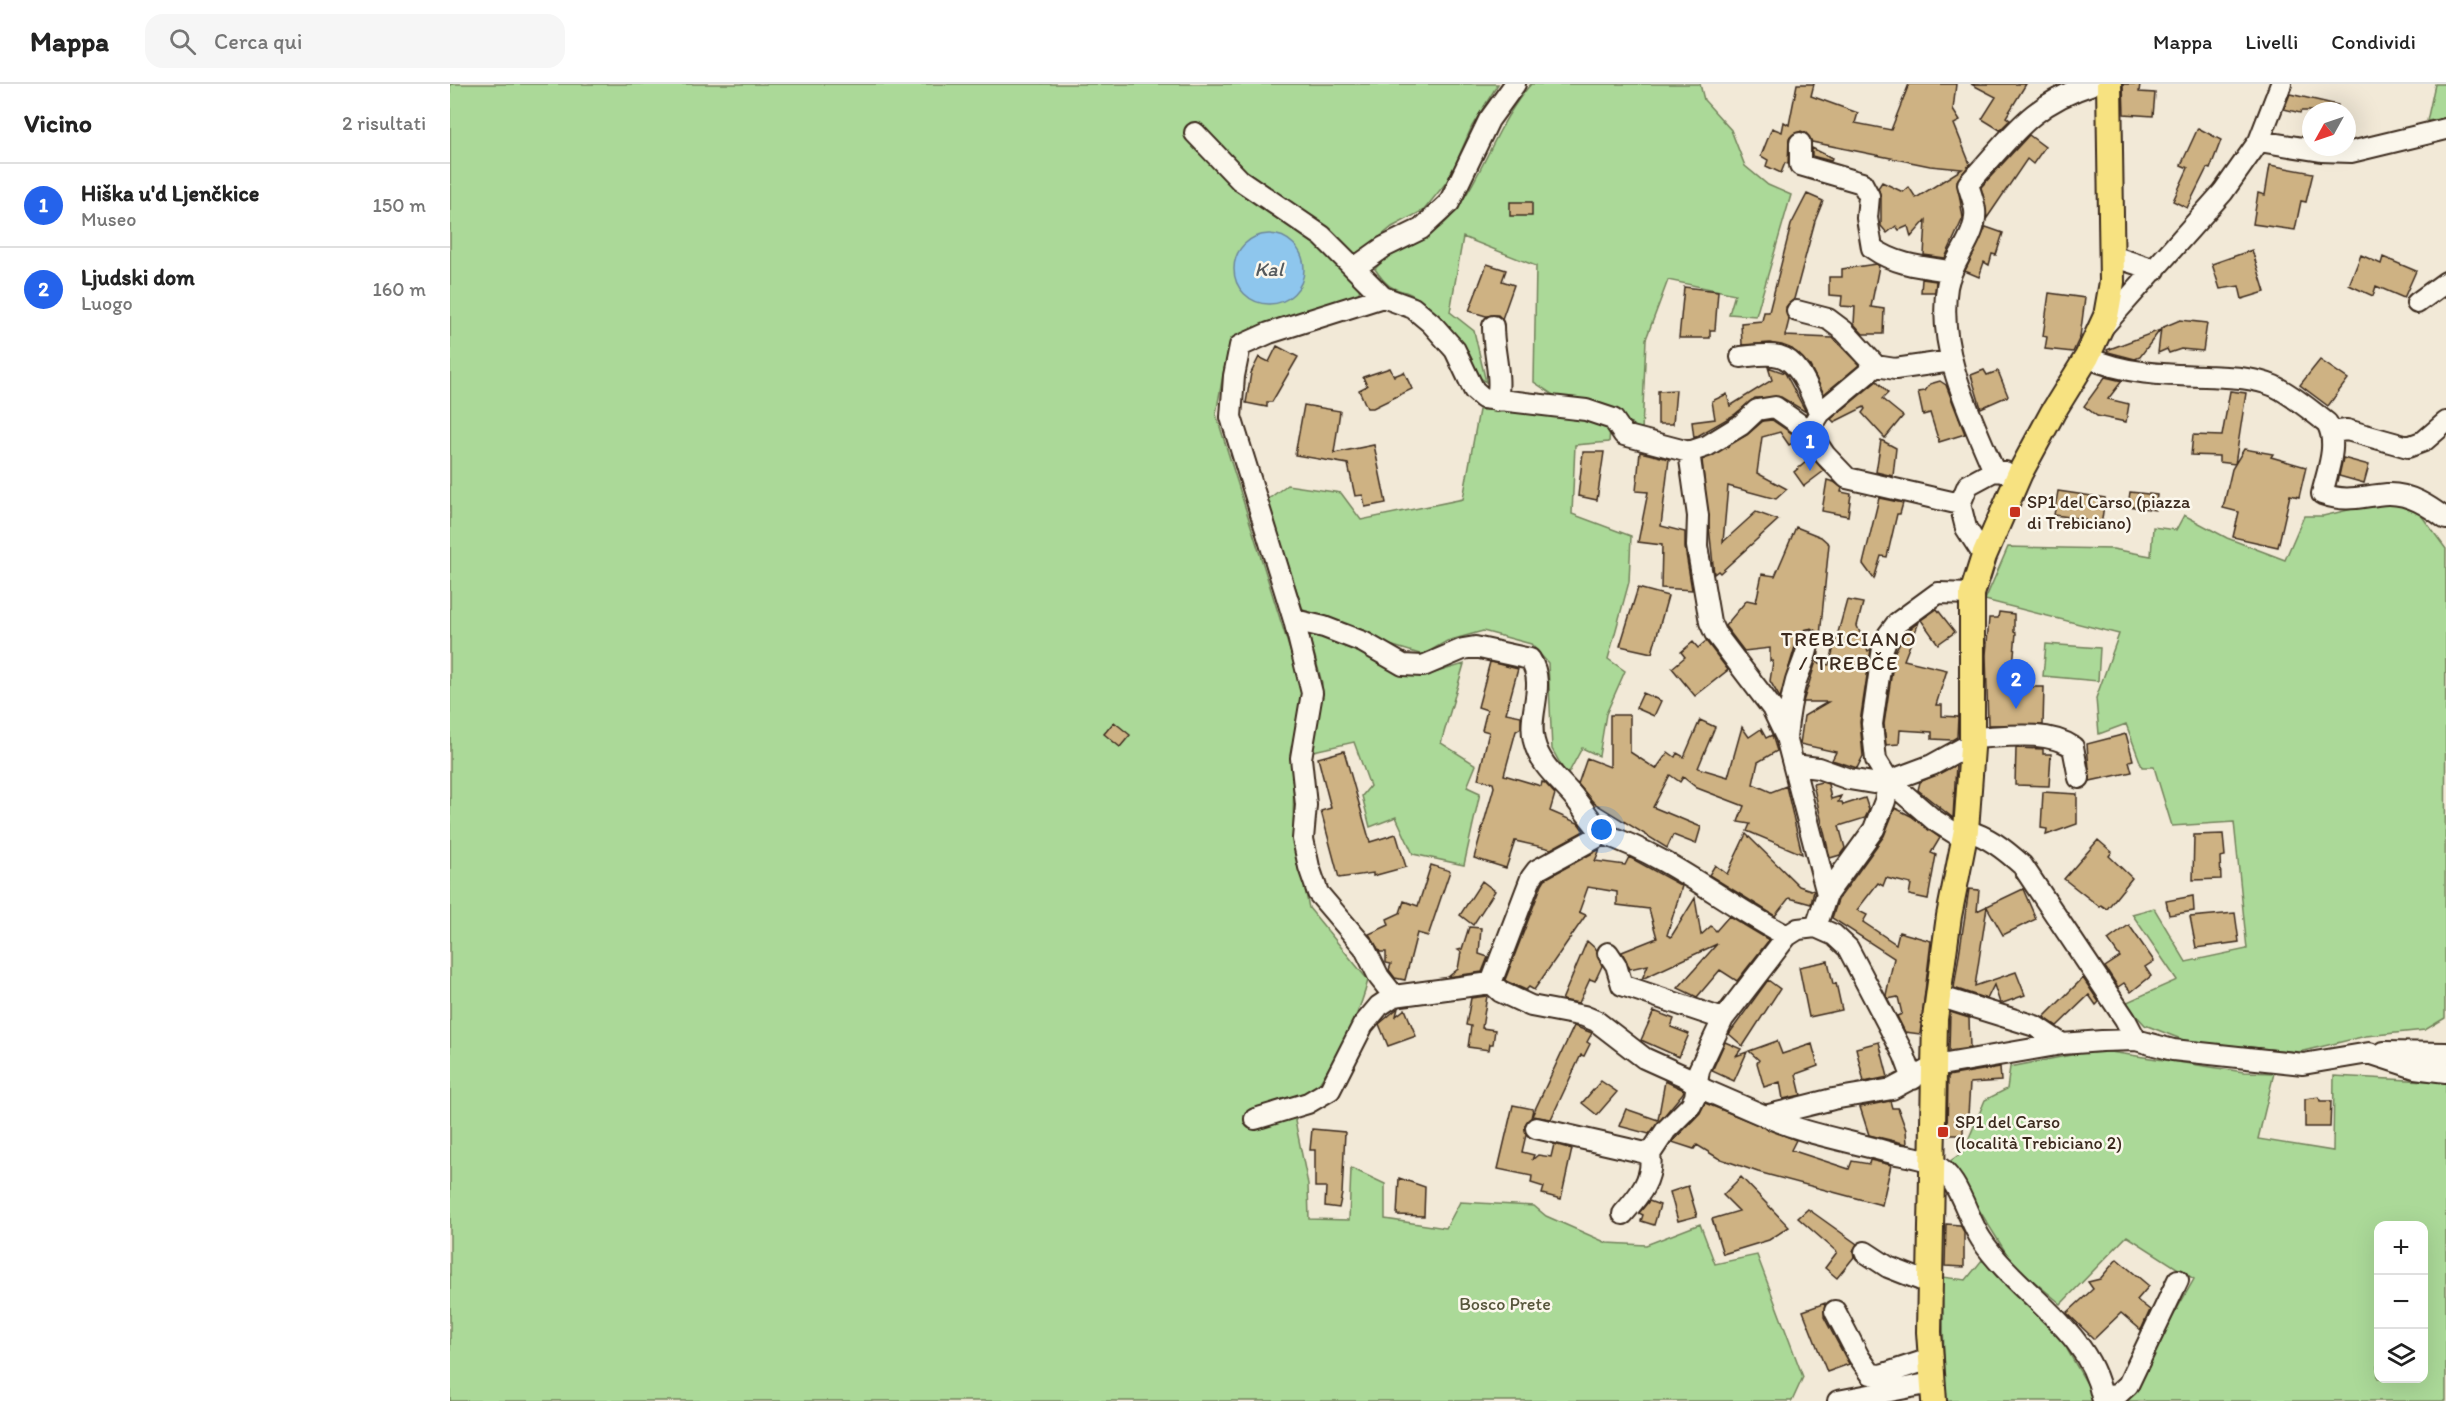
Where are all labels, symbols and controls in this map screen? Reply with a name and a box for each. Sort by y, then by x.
search box [145,14,565,68]
text: Mappa [30,24,109,58]
icon: search [166,25,199,58]
text: Cerca qui [214,28,302,55]
text: Mappa [2153,29,2212,54]
text: Livelli [2245,29,2298,54]
text: Condividi [2331,29,2416,54]
north arrow [2302,102,2356,156]
text: Vicino [24,107,92,139]
text: 2 risultati [342,111,426,135]
text: Hiška u'd Ljenčkice [81,180,259,207]
text: 1 [39,193,48,217]
text: 150 m [373,193,426,217]
text: Museo [81,207,136,231]
water label: Kal [1255,257,1285,281]
text: Ljudski dom [81,264,195,291]
text: 2 [38,277,49,301]
text: 160 m [373,277,426,301]
text: Luogo [81,291,133,315]
pin: 1 [1790,422,1830,471]
place label: SP1 del Carso (piazza di Trebiciano) [2027,491,2191,534]
marker: SP1 del Carso (piazza di Trebiciano) [2008,505,2022,519]
district label: TREBICIANO / TREBČE [1781,626,1917,675]
pin: 2 [1996,660,2036,709]
your location [1587,815,1616,844]
place label: SP1 del Carso (località Trebiciano 2) [1955,1111,2122,1154]
marker: SP1 del Carso (località Trebiciano 2) [1936,1125,1950,1139]
map controls [2374,1221,2428,1383]
button: + [2374,1221,2428,1275]
button: − [2374,1275,2428,1329]
park label: Bosco Prete [1459,1293,1551,1315]
button: layers [2374,1329,2428,1383]

